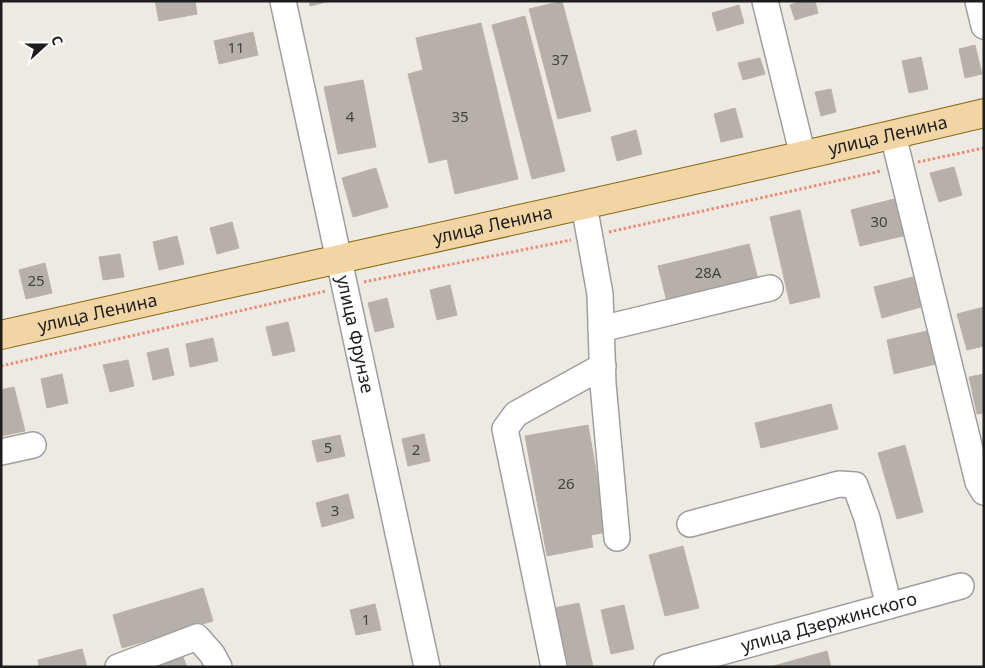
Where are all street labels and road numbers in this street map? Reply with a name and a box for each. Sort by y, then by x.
street label: улица Ленина [826,109,950,160]
street label: улица Ленина [431,199,555,249]
street label: улица Фрунзе [332,273,380,395]
street label: улица Ленина [35,287,159,337]
street label: улица Дзержинского [738,586,919,657]

